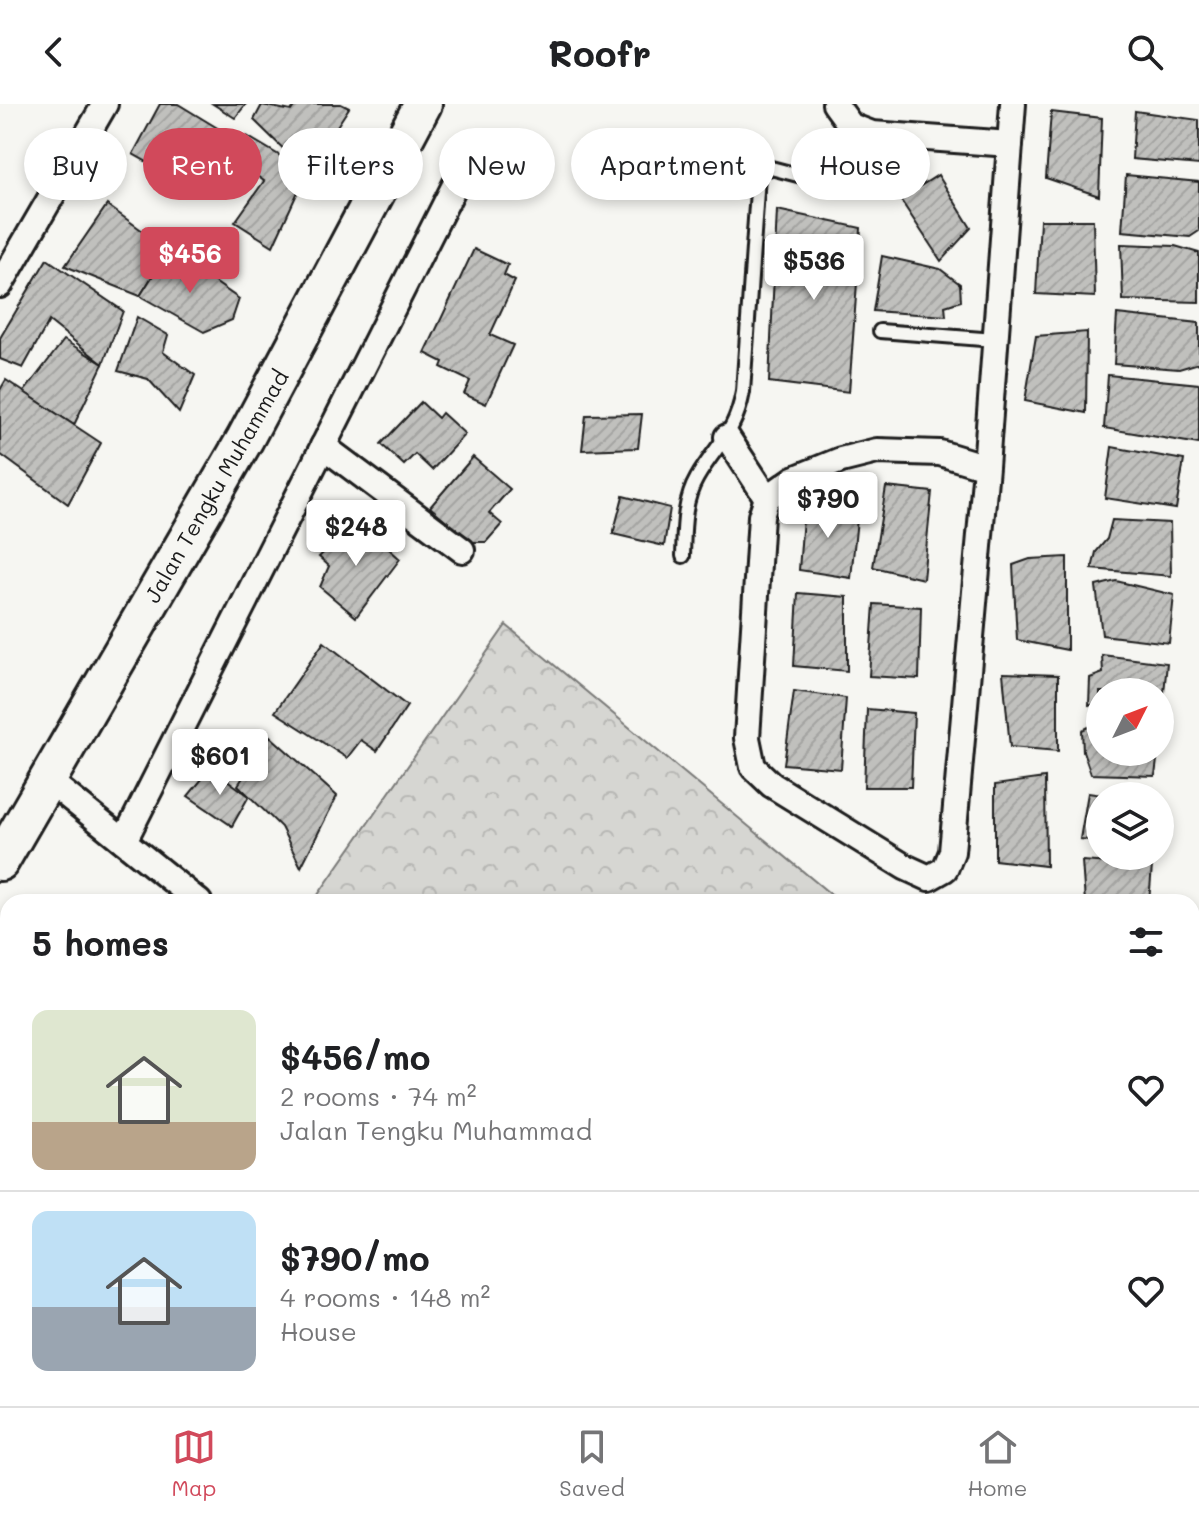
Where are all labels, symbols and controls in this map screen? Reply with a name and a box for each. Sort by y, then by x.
text: Roofr [548,29,651,76]
icon: back [32,30,76,74]
icon: search [1123,30,1167,74]
chip: Buy [24,128,127,200]
chip: Rent [143,128,262,200]
chip: Filters [278,128,423,200]
chip: New [439,128,555,200]
chip: Apartment [571,128,775,200]
chip: House [791,128,930,200]
pin: $456 [143,227,237,295]
pin: $536 [767,234,861,302]
text: $456 [158,236,222,270]
text: $536 [783,243,845,277]
street label: Jalan Tengku Muhammad [137,364,295,608]
pin: $790 [781,472,875,540]
text: $790 [797,481,859,515]
pin: $248 [309,500,403,568]
text: $248 [324,509,388,543]
north arrow [1086,678,1174,766]
map controls [1086,678,1174,870]
pin: $601 [173,729,267,797]
text: $601 [190,738,250,772]
button: layers [1086,782,1174,870]
text: 5 homes [32,920,169,965]
icon: filters [1124,920,1168,964]
text: $456/mo [280,1034,430,1079]
icon: home [96,1042,192,1138]
icon: heart [1124,1068,1168,1112]
text: 2 rooms · 74 m² [280,1079,477,1113]
text: Jalan Tengku Muhammad [280,1113,592,1147]
text: $790/mo [280,1235,430,1280]
icon: home [96,1243,192,1339]
icon: heart [1124,1269,1168,1313]
text: 4 rooms · 148 m² [280,1280,490,1314]
text: House [280,1314,357,1348]
tab: Map [171,1425,216,1502]
tab: Saved [559,1425,625,1502]
tab: Home [968,1425,1027,1502]

